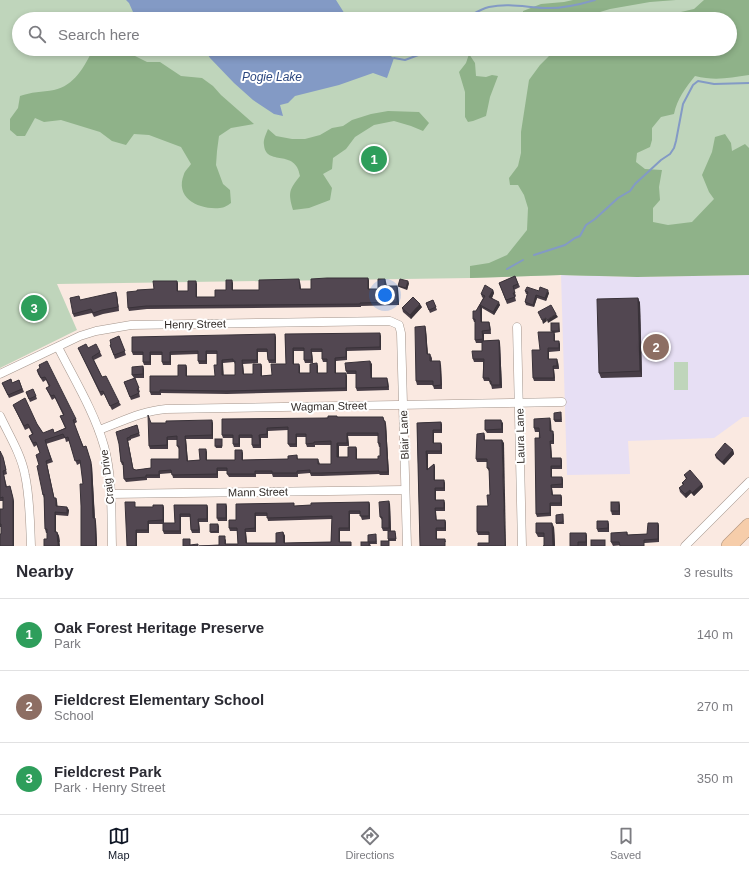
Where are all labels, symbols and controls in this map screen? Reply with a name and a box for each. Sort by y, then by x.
search box [12,12,737,56]
icon: search [26,23,48,45]
text: Search here [58,26,140,43]
water label: Pogie Lake [242,70,302,84]
pin: 1 [361,144,387,174]
your location [375,285,395,305]
pin: 3 [21,293,47,323]
street label: Henry Street [164,317,226,331]
pin: 2 [643,332,669,362]
street label: Wagman Street [291,399,367,413]
street label: Laura Lane [514,408,526,464]
street label: Blair Lane [397,410,411,460]
street label: Craig Drive [98,449,116,505]
street label: Mann Street [228,485,288,499]
text: Nearby [16,562,74,581]
text: 3 results [684,565,733,580]
text: Oak Forest Heritage Preserve [54,619,264,636]
text: 1 [25,627,33,642]
text: 140 m [697,627,733,642]
text: Park [54,636,81,651]
text: Fieldcrest Elementary School [54,691,264,708]
text: 2 [25,699,33,714]
text: 270 m [697,699,733,714]
text: School [54,708,94,723]
text: Fieldcrest Park [54,763,162,780]
text: 3 [25,771,33,786]
text: 350 m [697,771,733,786]
text: Park · Henry Street [54,780,165,795]
tab: Map [108,825,130,861]
tab: Directions [345,825,394,861]
tab: Saved [610,825,641,861]

